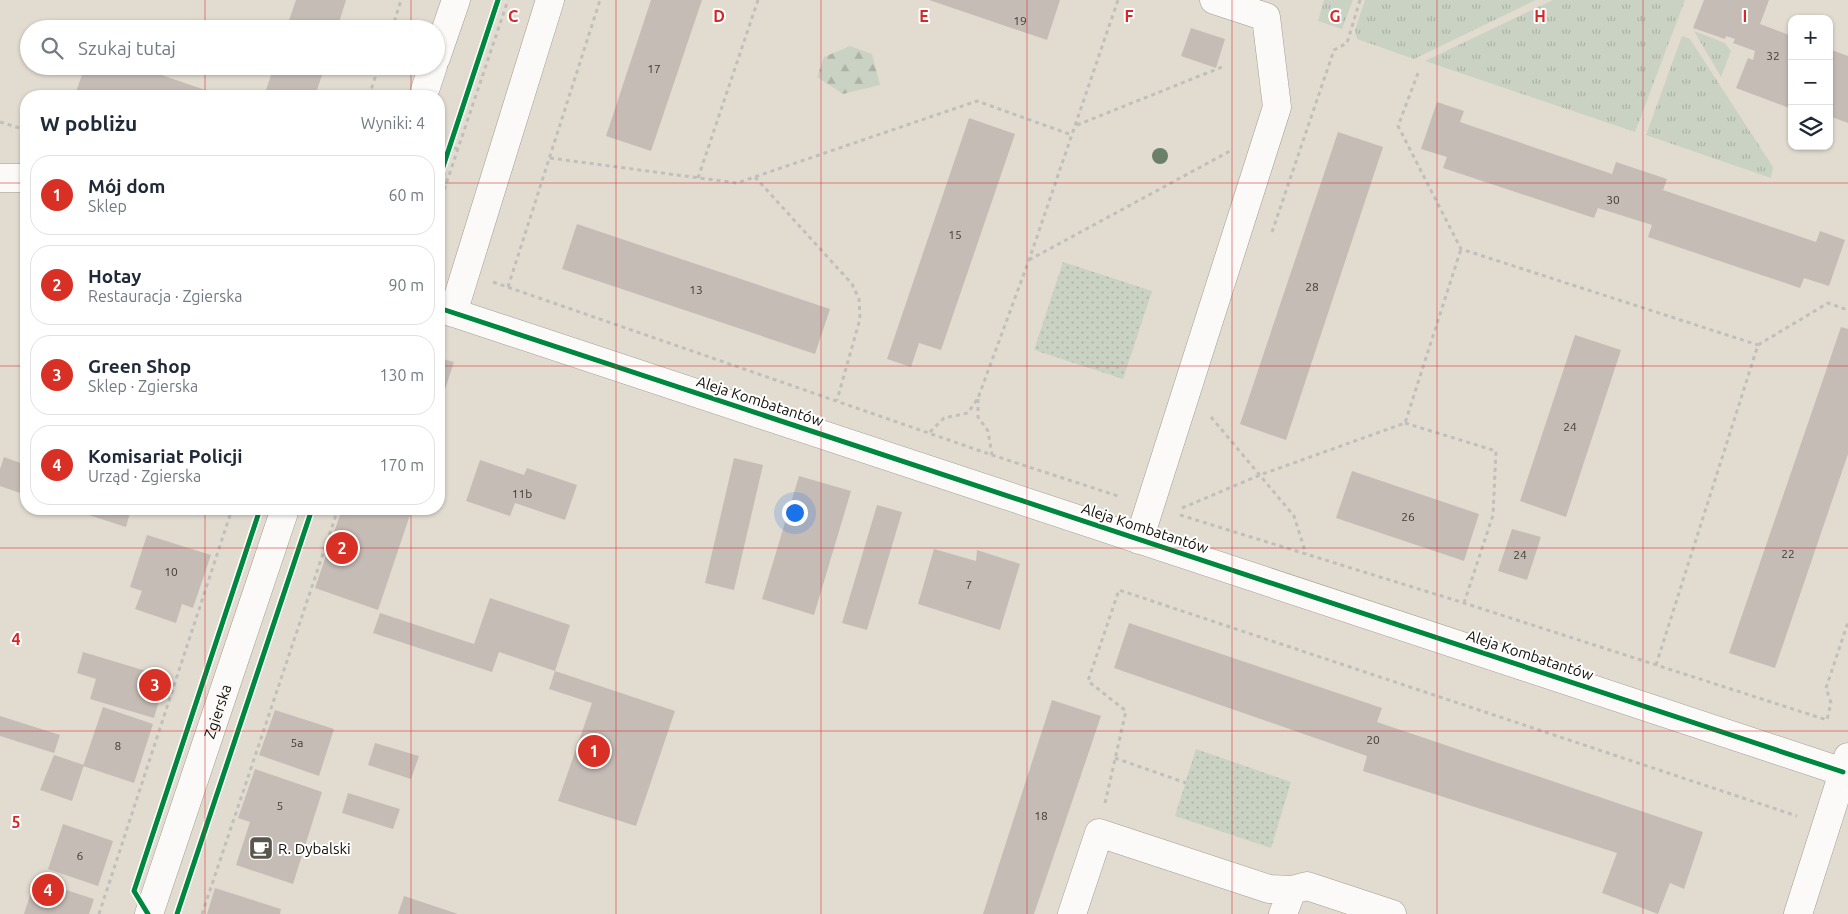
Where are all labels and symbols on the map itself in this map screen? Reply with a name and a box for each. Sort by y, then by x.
text: C [508,7,518,25]
text: D [713,7,725,25]
text: E [919,7,929,25]
text: F [1125,7,1134,25]
text: G [1329,7,1341,25]
text: H [1534,7,1546,25]
text: I [1743,7,1747,25]
house number: 19 [1013,14,1027,27]
house number: 32 [1766,49,1780,62]
house number: 17 [647,62,661,75]
house number: 30 [1606,193,1620,206]
house number: 15 [948,228,962,241]
house number: 28 [1305,280,1319,293]
house number: 13 [689,283,703,296]
street label: Aleja Kombatantów [694,372,826,430]
house number: 24 [1563,420,1577,433]
house number: 11b [512,487,532,500]
street label: Aleja Kombatantów [1079,499,1211,557]
your location [782,500,808,526]
house number: 26 [1401,510,1415,523]
pin: 2 [326,529,358,567]
house number: 22 [1781,547,1795,560]
house number: 24 [1513,548,1527,561]
house number: 10 [164,565,178,578]
house number: 7 [966,578,972,591]
street label: Aleja Kombatantów [1464,626,1596,684]
text: 4 [11,630,21,648]
pin: 3 [139,666,171,704]
street label: Zgierska [200,682,234,741]
pin: 1 [578,732,610,770]
house number: 20 [1366,733,1380,746]
house number: 5a [291,736,303,749]
house number: 8 [115,739,122,752]
house number: 5 [277,799,283,812]
house number: 18 [1034,809,1048,822]
text: 5 [11,813,21,831]
cafe icon: R. Dybalski [248,835,274,861]
place label: R. Dybalski [278,840,351,857]
house number: 6 [77,849,84,862]
pin: 4 [32,871,64,909]

